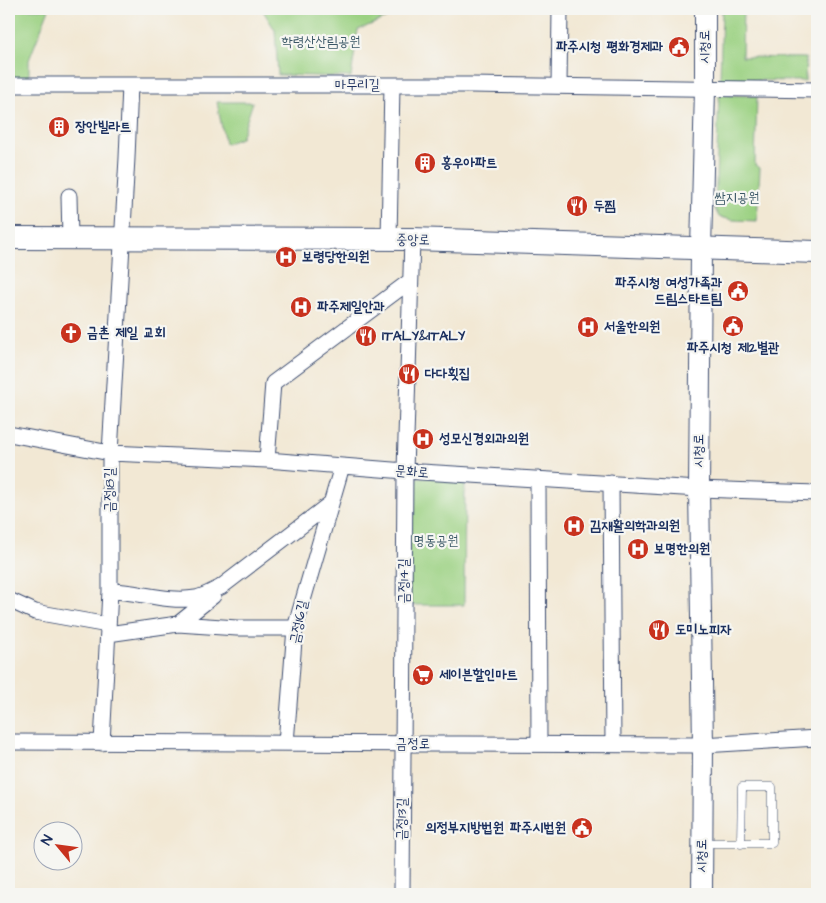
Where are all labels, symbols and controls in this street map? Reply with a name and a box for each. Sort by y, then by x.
street label: 시청로 [695,30,715,64]
park label: 학령산산림공원 [282,32,360,52]
public building icon: 파주시청 평화경제과 [667,35,691,59]
place label: 파주시청 평화경제과 [556,37,664,57]
street label: 마무리길 [334,75,380,95]
building icon: 장안빌라트 [47,115,71,139]
place label: 장안빌라트 [75,117,131,137]
building icon: 홍우아파트 [413,151,437,175]
place label: 홍우아파트 [441,153,497,173]
park label: 쌈지공원 [714,188,760,208]
restaurant icon: 두찜 [565,194,589,218]
place label: 두찜 [593,196,616,216]
street label: 중앙로 [396,230,430,250]
hospital icon: 보령당한의원 [274,245,298,269]
place label: 보령당한의원 [302,247,370,267]
place label: 파주시청 여성가족과 드림스타트팀 [615,273,723,309]
public building icon: 파주시청 여성가족과 드림스타트팀 [726,279,750,303]
hospital icon: 파주제일안과 [289,295,313,319]
place label: 파주제일안과 [317,297,385,317]
public building icon: 파주시청 제2별관 [721,314,745,338]
hospital icon: 서울한의원 [576,315,600,339]
place label: 서울한의원 [604,317,660,337]
church icon: 금촌 제일 교회 [59,321,83,345]
place label: 금촌 제일 교회 [87,323,166,343]
restaurant icon: ITALY&ITALY [354,324,378,348]
place label: ITALY&ITALY [382,326,466,346]
place label: 파주시청 제2별관 [687,338,780,358]
restaurant icon: 다다횟집 [397,362,421,386]
place label: 다다횟집 [424,364,470,384]
hospital icon: 성모신경외과의원 [411,427,435,451]
place label: 성모신경외과의원 [439,429,529,449]
street label: 시청로 [689,434,709,468]
street label: 문화로 [394,461,430,483]
street label: 금정18길 [100,467,120,512]
hospital icon: 김재활의학과의원 [562,514,586,538]
place label: 김재활의학과의원 [590,516,680,536]
park label: 명동공원 [413,531,459,551]
hospital icon: 보명한의원 [626,537,650,561]
place label: 보명한의원 [654,539,710,559]
street label: 금정14길 [394,558,414,604]
street label: 금정16길 [285,598,313,646]
restaurant icon: 도미노피자 [647,618,671,642]
place label: 도미노피자 [675,620,732,640]
supermarket icon: 세이븐할인마트 [411,663,435,687]
place label: 세이븐할인마트 [439,665,518,685]
street label: 금정로 [396,734,430,754]
street label: 금정13길 [392,797,412,841]
public building icon: 의정부지방법원 파주시법원 [570,816,594,840]
place label: 의정부지방법원 파주시법원 [425,818,566,838]
north arrow [32,820,82,870]
text: N [37,831,58,849]
street label: 시청로 [692,839,712,873]

